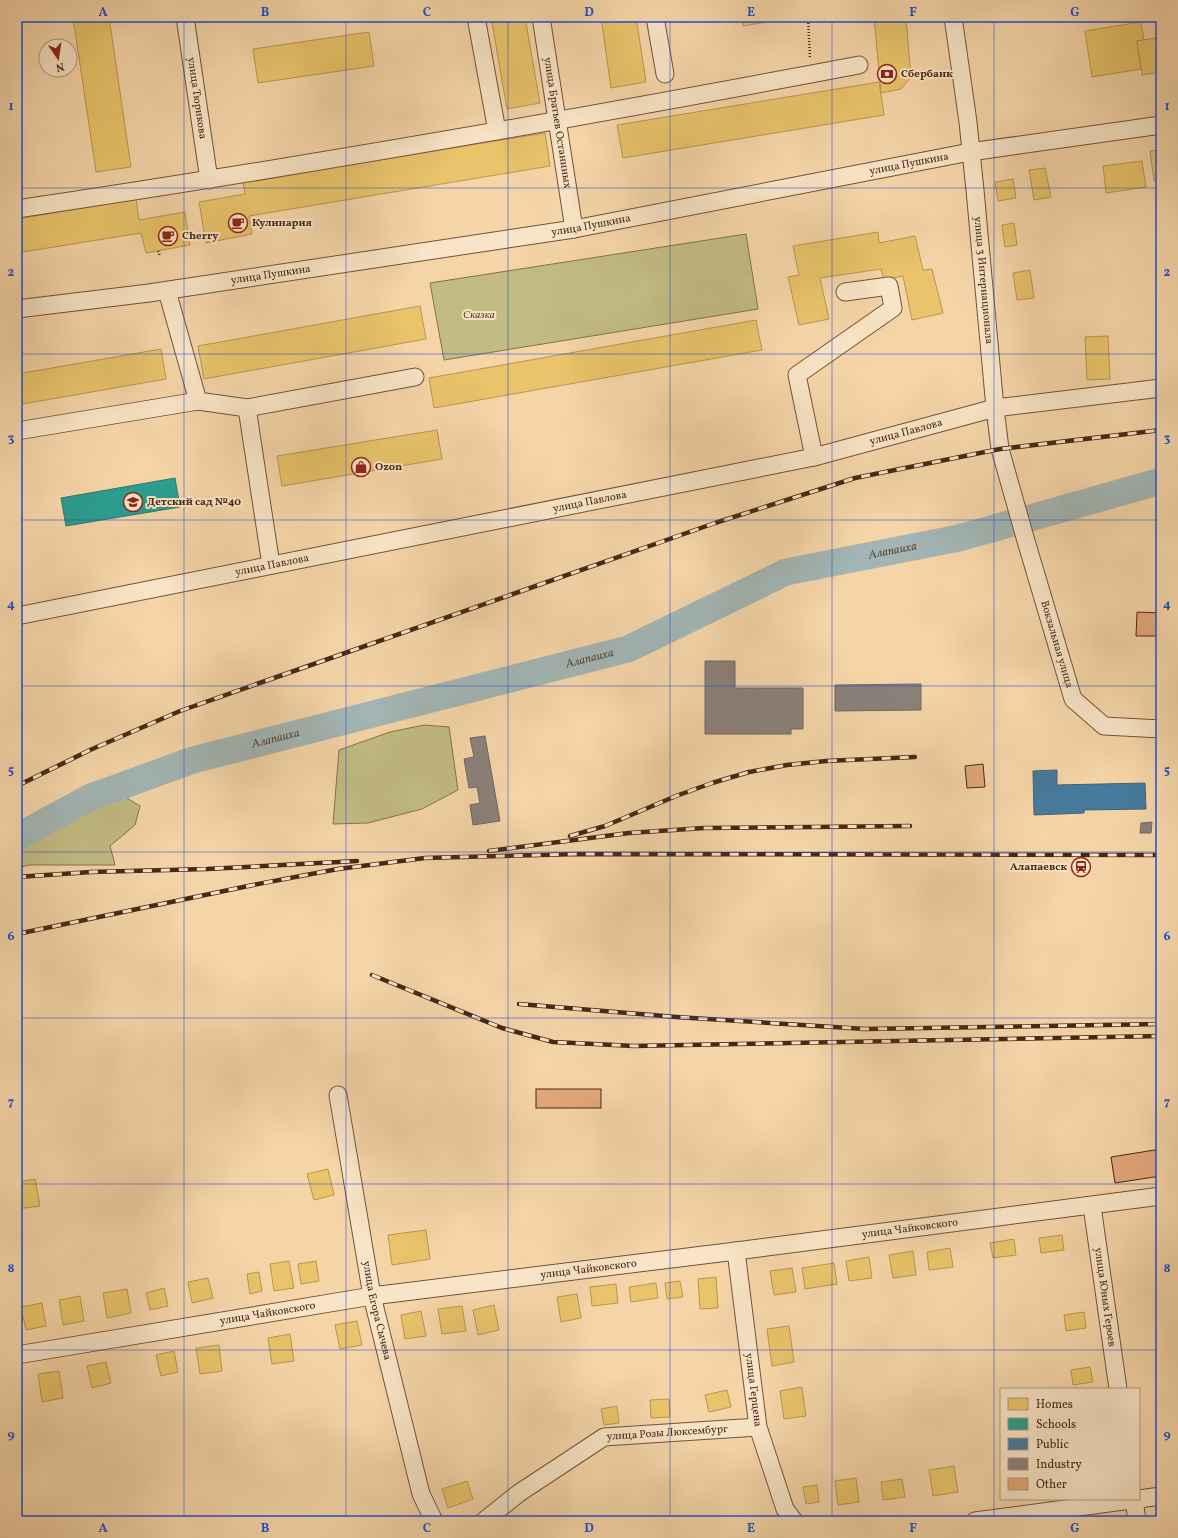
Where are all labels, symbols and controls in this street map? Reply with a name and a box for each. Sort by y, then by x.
text: A [98,4,108,22]
text: B [261,4,270,22]
text: C [423,4,431,22]
text: D [584,4,594,22]
text: E [747,4,755,22]
text: F [909,4,917,22]
text: G [1070,4,1080,22]
north arrow [38,38,78,78]
street label: улица Тюрикова [184,56,210,141]
street label: улица Братьев Останиных [540,56,575,190]
text: N [54,58,65,74]
bank icon: Сбербанк [876,63,898,85]
place label: Сбербанк [901,67,953,82]
text: 1 [8,98,14,116]
text: 1 [1164,98,1170,116]
street label: улица Пушкина [868,149,950,179]
street label: улица Пушкина [550,211,632,240]
cafe icon: Кулинария [227,212,249,234]
place label: Кулинария [252,216,312,231]
street label: улица 3 Интернационала [970,216,997,345]
cafe icon: Cherry [157,225,179,247]
place label: Cherry [182,229,219,244]
street label: улица Пушкина [230,261,312,288]
text: 2 [8,264,15,282]
text: 2 [1164,264,1171,282]
park label: Сказка [463,308,495,323]
street label: улица Павлова [868,415,945,449]
text: 3 [8,430,15,448]
text: 3 [1164,430,1171,448]
shop icon: Ozon [350,456,372,478]
place label: Ozon [375,460,402,475]
street label: улица Павлова [551,487,628,516]
school or university icon: Детский сад №40 [122,491,144,513]
place label: Детский сад №40 [147,495,241,510]
water label: Алапаиха [866,538,919,564]
street label: улица Павлова [234,550,311,580]
text: 4 [7,596,15,614]
text: 4 [1163,596,1171,614]
street label: Вокзальная улица [1037,599,1077,690]
water label: Алапаиха [563,645,616,673]
water label: Алапаиха [249,725,302,753]
text: 5 [8,762,14,780]
text: 5 [1164,762,1170,780]
station icon: Алапаевск [1070,856,1092,878]
place label: Алапаевск [1010,860,1067,875]
text: 6 [7,928,15,946]
text: 6 [1163,928,1171,946]
text: 7 [8,1094,14,1112]
text: 7 [1164,1094,1170,1112]
street label: улица Чайковского [861,1215,959,1242]
street label: улица Юных Героев [1090,1247,1119,1348]
street label: улица Чайковского [539,1256,638,1283]
text: 8 [7,1260,15,1278]
street label: улица Егора Сычева [359,1260,395,1362]
text: 8 [1163,1260,1171,1278]
street label: улица Чайковского [219,1298,317,1329]
street label: улица Герцена [741,1352,765,1428]
legend [1000,1388,1140,1500]
text: Homes [1036,1397,1073,1413]
text: Schools [1036,1417,1076,1433]
street label: улица Розы Люксембург [606,1421,729,1444]
text: 9 [7,1426,15,1444]
text: 9 [1163,1426,1171,1444]
text: Public [1036,1437,1069,1453]
text: Industry [1036,1457,1082,1473]
text: Other [1036,1477,1067,1493]
text: A [98,1520,108,1538]
text: B [261,1520,270,1538]
text: C [423,1520,431,1538]
text: D [584,1520,594,1538]
text: E [747,1520,755,1538]
text: F [909,1520,917,1538]
text: G [1070,1520,1080,1538]

